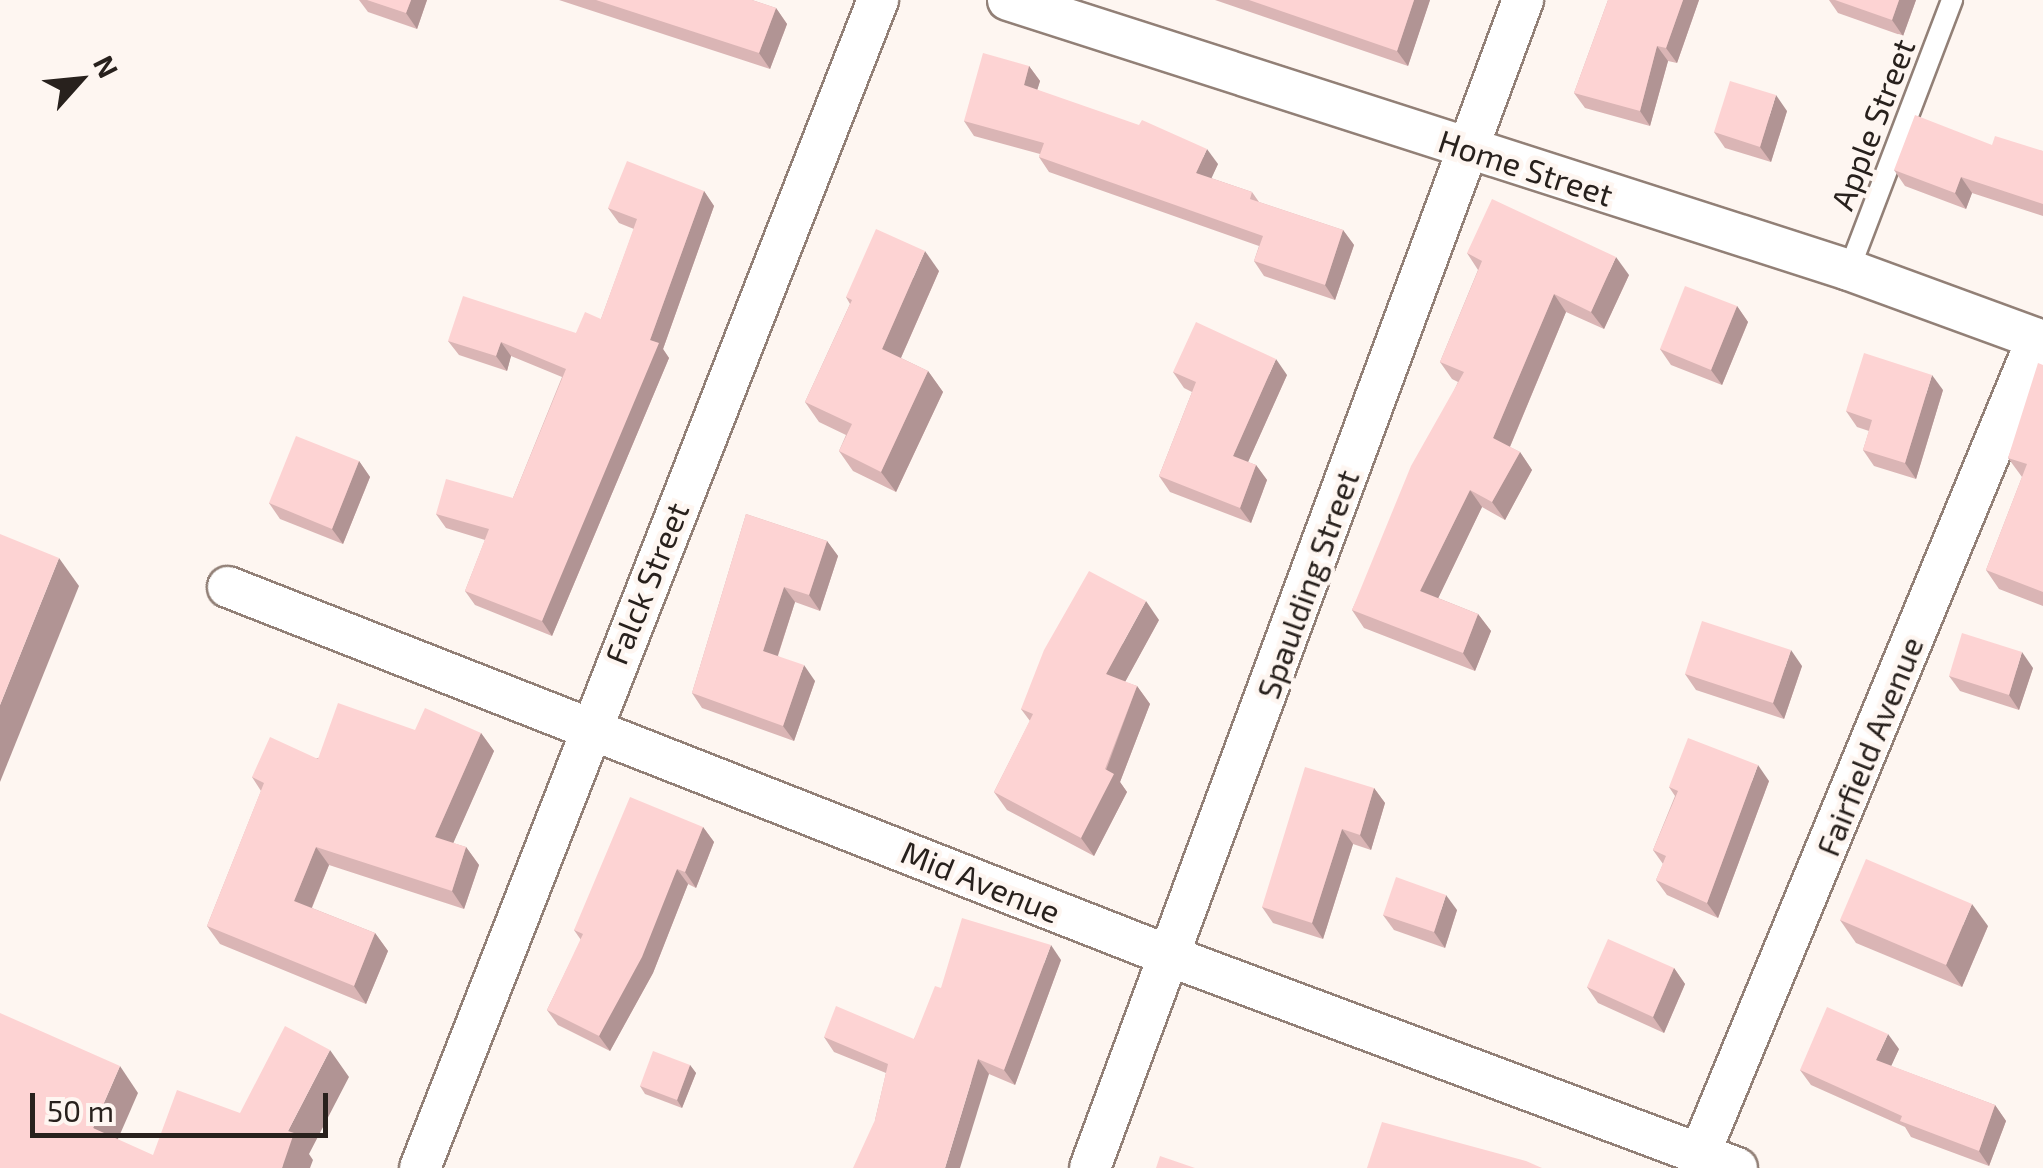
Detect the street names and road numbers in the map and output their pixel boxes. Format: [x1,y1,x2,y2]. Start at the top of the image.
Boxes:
street label: Apple Street [1822,33,1922,215]
street label: Home Street [1434,121,1618,213]
street label: Spaulding Street [1248,464,1366,704]
street label: Falck Street [596,496,696,670]
street label: Fairfield Avenue [1807,630,1931,862]
street label: Mid Avenue [896,832,1066,930]

